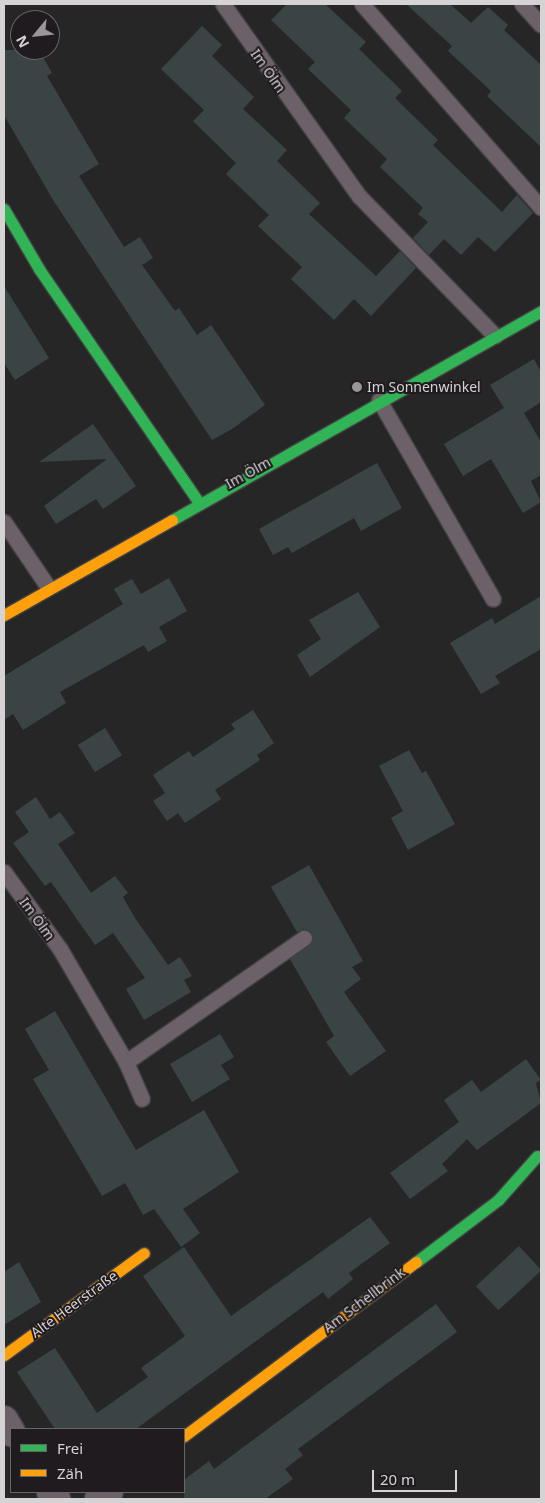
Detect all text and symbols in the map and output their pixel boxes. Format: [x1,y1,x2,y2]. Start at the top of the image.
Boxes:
north arrow [10,10,60,60]
text: N [11,32,33,51]
street label: Im Ölm [247,46,289,96]
place label: Im Sonnenwinkel [367,379,481,395]
marker: Im Sonnenwinkel [351,381,363,393]
street label: Im Ölm [222,454,274,492]
street label: Im Ölm [16,894,58,944]
street label: Am Schellbrink [320,1264,408,1336]
street label: Alte Heerstraße [27,1267,121,1341]
legend [10,1428,185,1493]
text: Frei [57,1438,83,1458]
scale bar [375,1460,460,1492]
text: Zäh [57,1463,83,1483]
text: 20 m [380,1469,415,1489]

